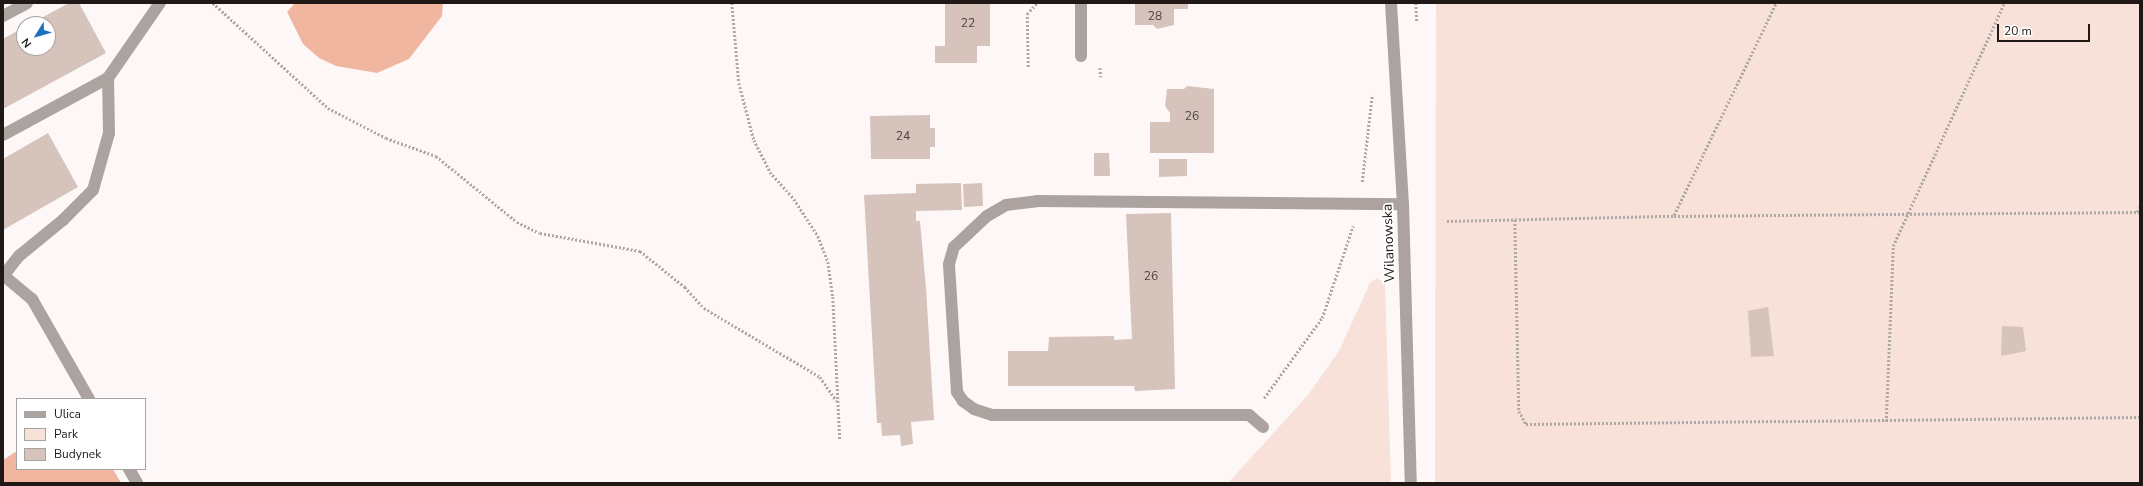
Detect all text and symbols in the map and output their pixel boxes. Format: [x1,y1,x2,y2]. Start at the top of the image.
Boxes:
house number: 28 [1148,10,1162,24]
north arrow [16,16,56,56]
scale bar [1999,16,2092,42]
house number: 22 [961,17,975,31]
text: 20 m [2004,23,2032,39]
text: N [18,35,35,51]
house number: 26 [1185,110,1199,124]
house number: 24 [896,130,910,144]
street label: Wilanowska [1379,203,1399,283]
house number: 26 [1144,270,1158,284]
legend [16,398,146,470]
text: Ulica [54,406,81,422]
text: Park [54,426,78,442]
text: Budynek [54,446,101,462]

